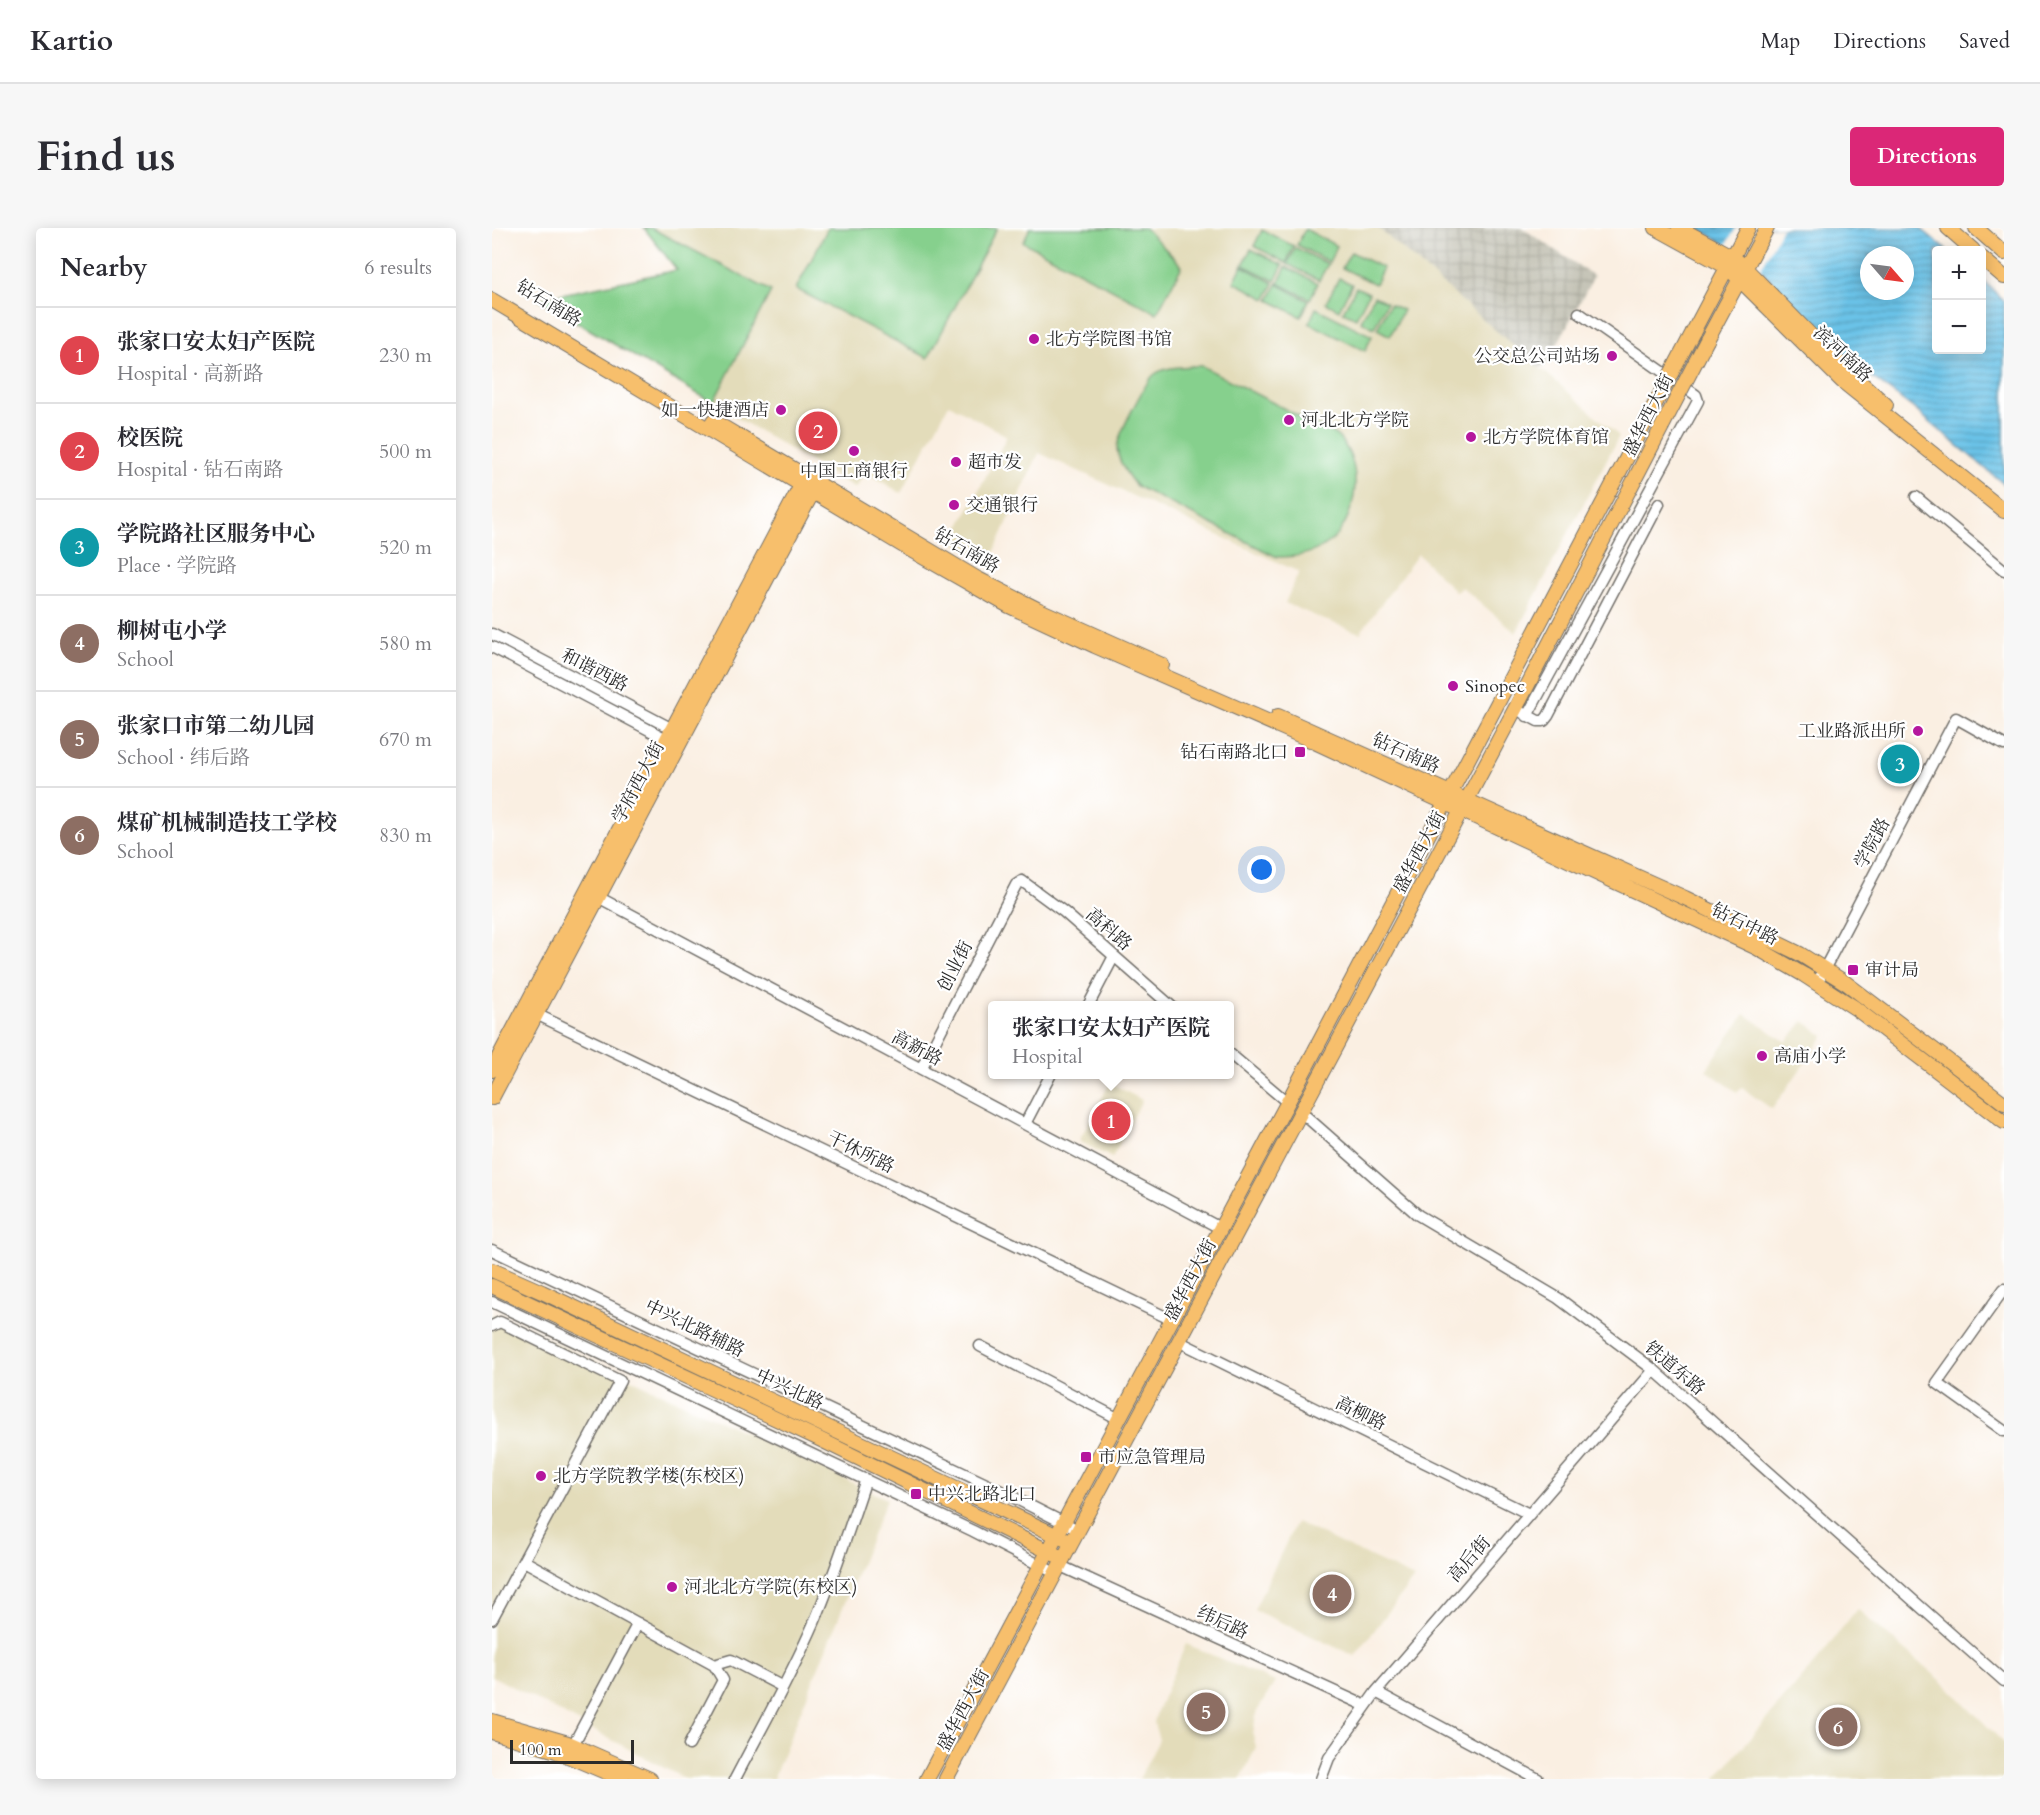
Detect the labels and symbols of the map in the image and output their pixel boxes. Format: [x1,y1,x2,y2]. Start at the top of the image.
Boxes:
north arrow [1860,246,1914,300]
street label: 钻石南路 [511,274,586,333]
street label: 滨河南路 [1808,321,1878,388]
place label: 北方学院图书馆 [1046,327,1172,352]
marker: 北方学院图书馆 [1027,332,1041,346]
place label: 公交总公司站场 [1474,344,1600,369]
marker: 公交总公司站场 [1605,349,1619,363]
street label: 盛华西大街 [1617,369,1680,461]
place label: 如一快捷酒店 [661,398,769,423]
marker: 如一快捷酒店 [774,403,788,417]
pin: 2 [798,408,838,454]
place label: 河北北方学院 [1301,408,1409,433]
marker: 河北北方学院 [1282,413,1296,427]
place label: 北方学院体育馆 [1483,425,1609,450]
marker: 北方学院体育馆 [1464,430,1478,444]
marker: 中国工商银行 [847,444,861,458]
place label: 超市发 [968,450,1022,475]
marker: 超市发 [949,455,963,469]
place label: 中国工商银行 [800,459,908,484]
place label: 交通银行 [966,493,1038,518]
marker: 交通银行 [947,498,961,512]
street label: 钻石南路 [929,522,1004,579]
street label: 和谐西路 [557,643,633,698]
place label: Sinopec [1465,674,1525,699]
marker: Sinopec [1446,679,1460,693]
place label: 工业路派出所 [1798,719,1906,744]
marker: 工业路派出所 [1911,724,1925,738]
street label: 钻石南路 [1368,727,1444,780]
street label: 学府西大街 [606,737,671,828]
place label: 钻石南路北口 [1180,740,1288,765]
pin: 3 [1880,742,1920,786]
marker: 钻石南路北口 [1293,745,1307,759]
street label: 盛华西大街 [1387,807,1452,898]
street label: 学院路 [1849,814,1896,873]
your location [1247,855,1276,884]
street label: 钻石中路 [1707,897,1783,951]
street label: 高科路 [1080,902,1137,957]
street label: 创业街 [932,936,979,996]
place label: 审计局 [1865,958,1919,983]
marker: 审计局 [1846,963,1860,977]
street label: 高新路 [887,1025,946,1072]
place label: 高庙小学 [1774,1044,1846,1069]
marker: 高庙小学 [1755,1049,1769,1063]
pin: 1 [1092,1098,1130,1144]
street label: 干休所路 [823,1125,899,1179]
street label: 盛华西大街 [1158,1235,1223,1326]
street label: 中兴北路辅路 [641,1294,749,1363]
street label: 铁道东路 [1639,1336,1710,1401]
street label: 中兴北路 [752,1363,828,1416]
street label: 高柳路 [1331,1390,1391,1437]
place label: 市应急管理局 [1098,1445,1206,1470]
marker: 市应急管理局 [1079,1450,1093,1464]
place label: 北方学院教学楼(东校区) [553,1464,744,1489]
marker: 北方学院教学楼(东校区) [534,1469,548,1483]
place label: 中兴北路北口 [928,1482,1036,1507]
marker: 中兴北路北口 [909,1487,923,1501]
street label: 高后街 [1442,1531,1497,1588]
pin: 4 [1312,1572,1352,1616]
place label: 河北北方学院(东校区) [684,1575,857,1600]
marker: 河北北方学院(东校区) [665,1580,679,1594]
street label: 纬后路 [1193,1600,1253,1645]
street label: 盛华西大街 [931,1665,996,1756]
pin: 5 [1186,1690,1226,1734]
pin: 6 [1818,1704,1858,1750]
scale bar [510,1737,634,1764]

